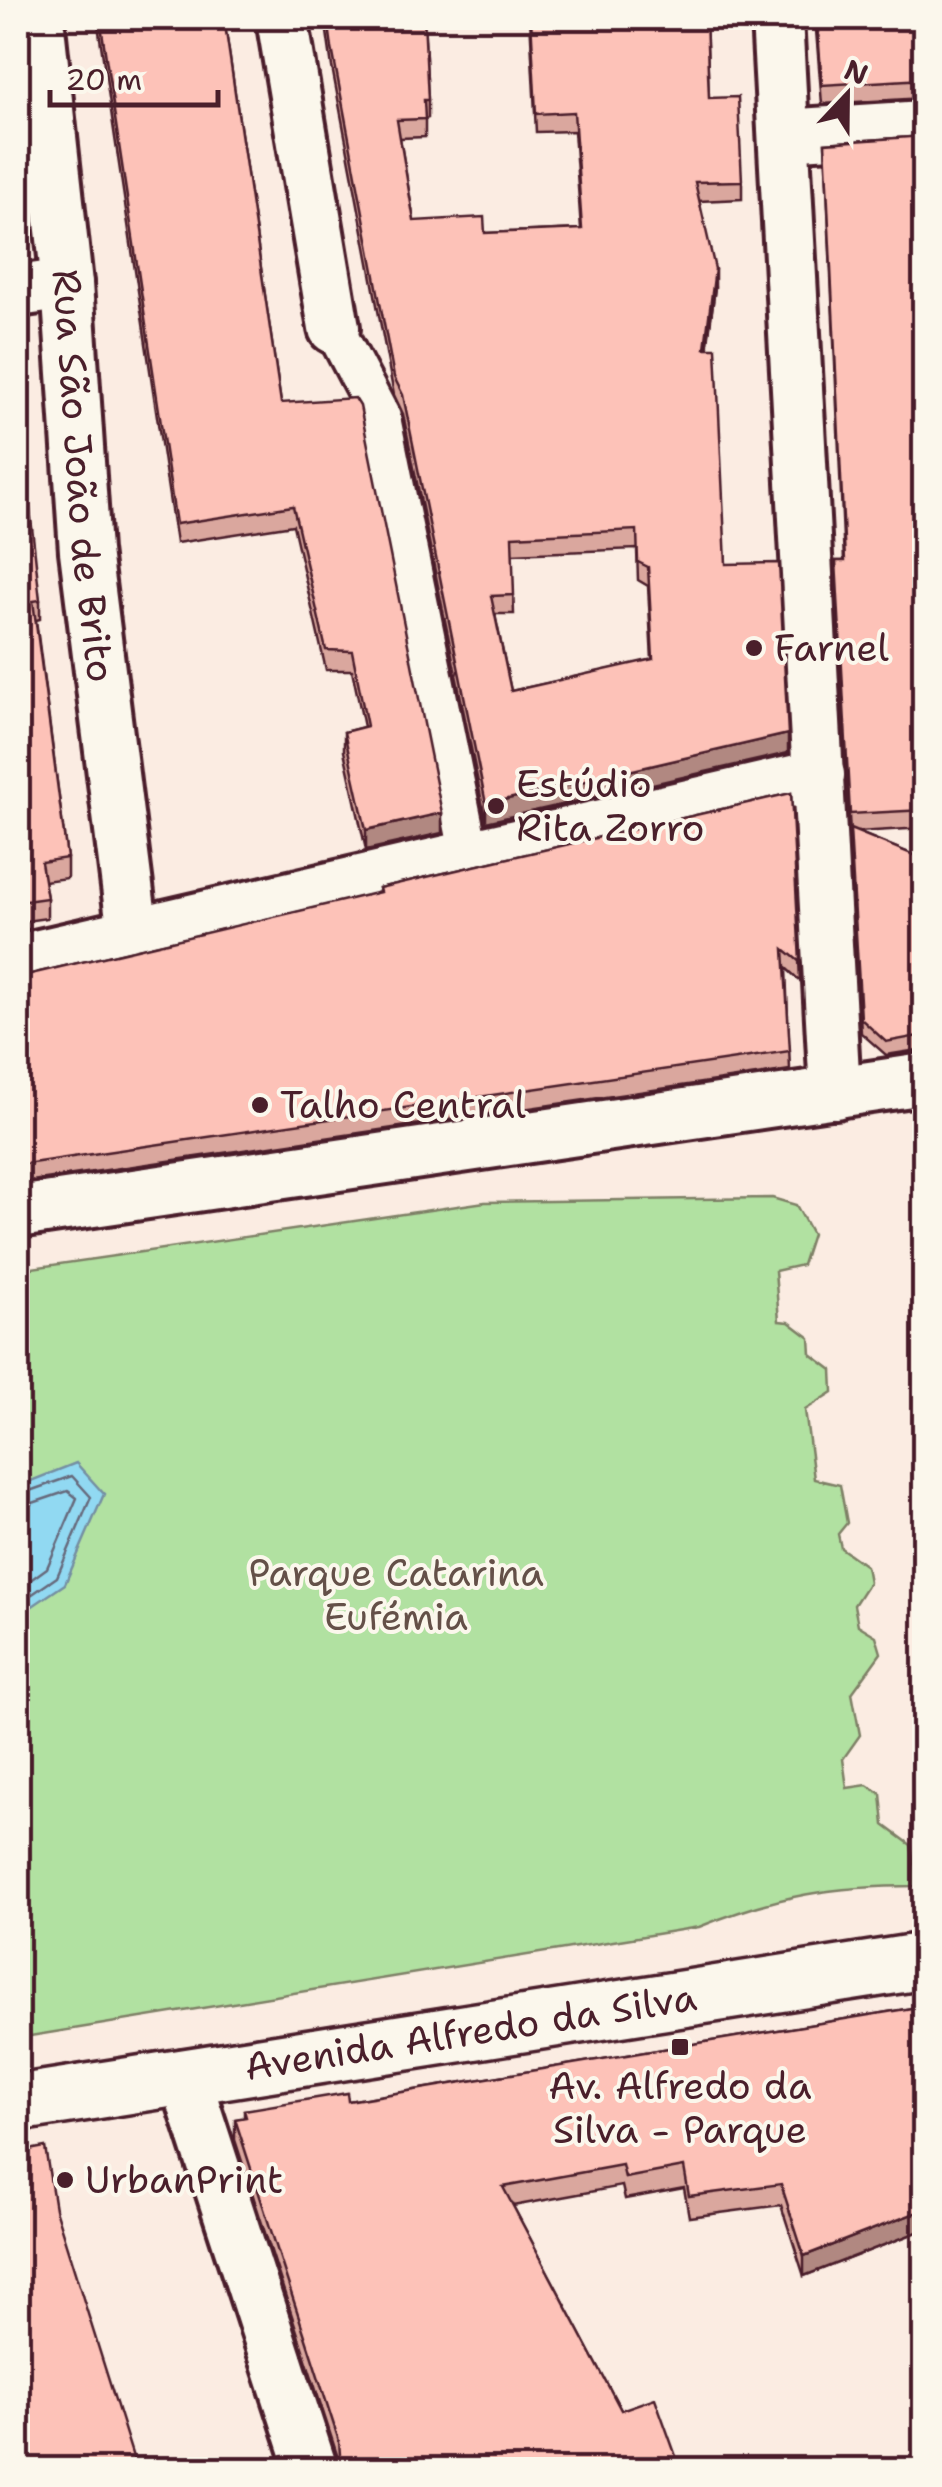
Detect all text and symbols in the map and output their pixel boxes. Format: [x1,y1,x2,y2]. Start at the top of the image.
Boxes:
scale bar [50,45,218,107]
north arrow [797,45,897,145]
text: N [839,50,874,94]
text: 20 m [65,59,142,100]
street label: Rua São João de Brito [41,266,127,685]
place label: Farnel [774,622,889,673]
marker: Farnel [743,637,765,659]
place label: Estúdio Rita Zorro [516,758,705,853]
marker: Estúdio Rita Zorro [485,795,507,817]
place label: Talho Central [280,1079,526,1130]
marker: Talho Central [249,1094,271,1116]
park label: Parque Catarina Eufémia [248,1547,544,1642]
street label: Avenida Alfredo da Silva [241,1971,700,2092]
marker: Av. Alfredo da Silva - Parque [669,2036,691,2058]
place label: Av. Alfredo da Silva - Parque [548,2060,812,2155]
place label: UrbanPrint [85,2154,283,2205]
marker: UrbanPrint [54,2169,76,2191]

